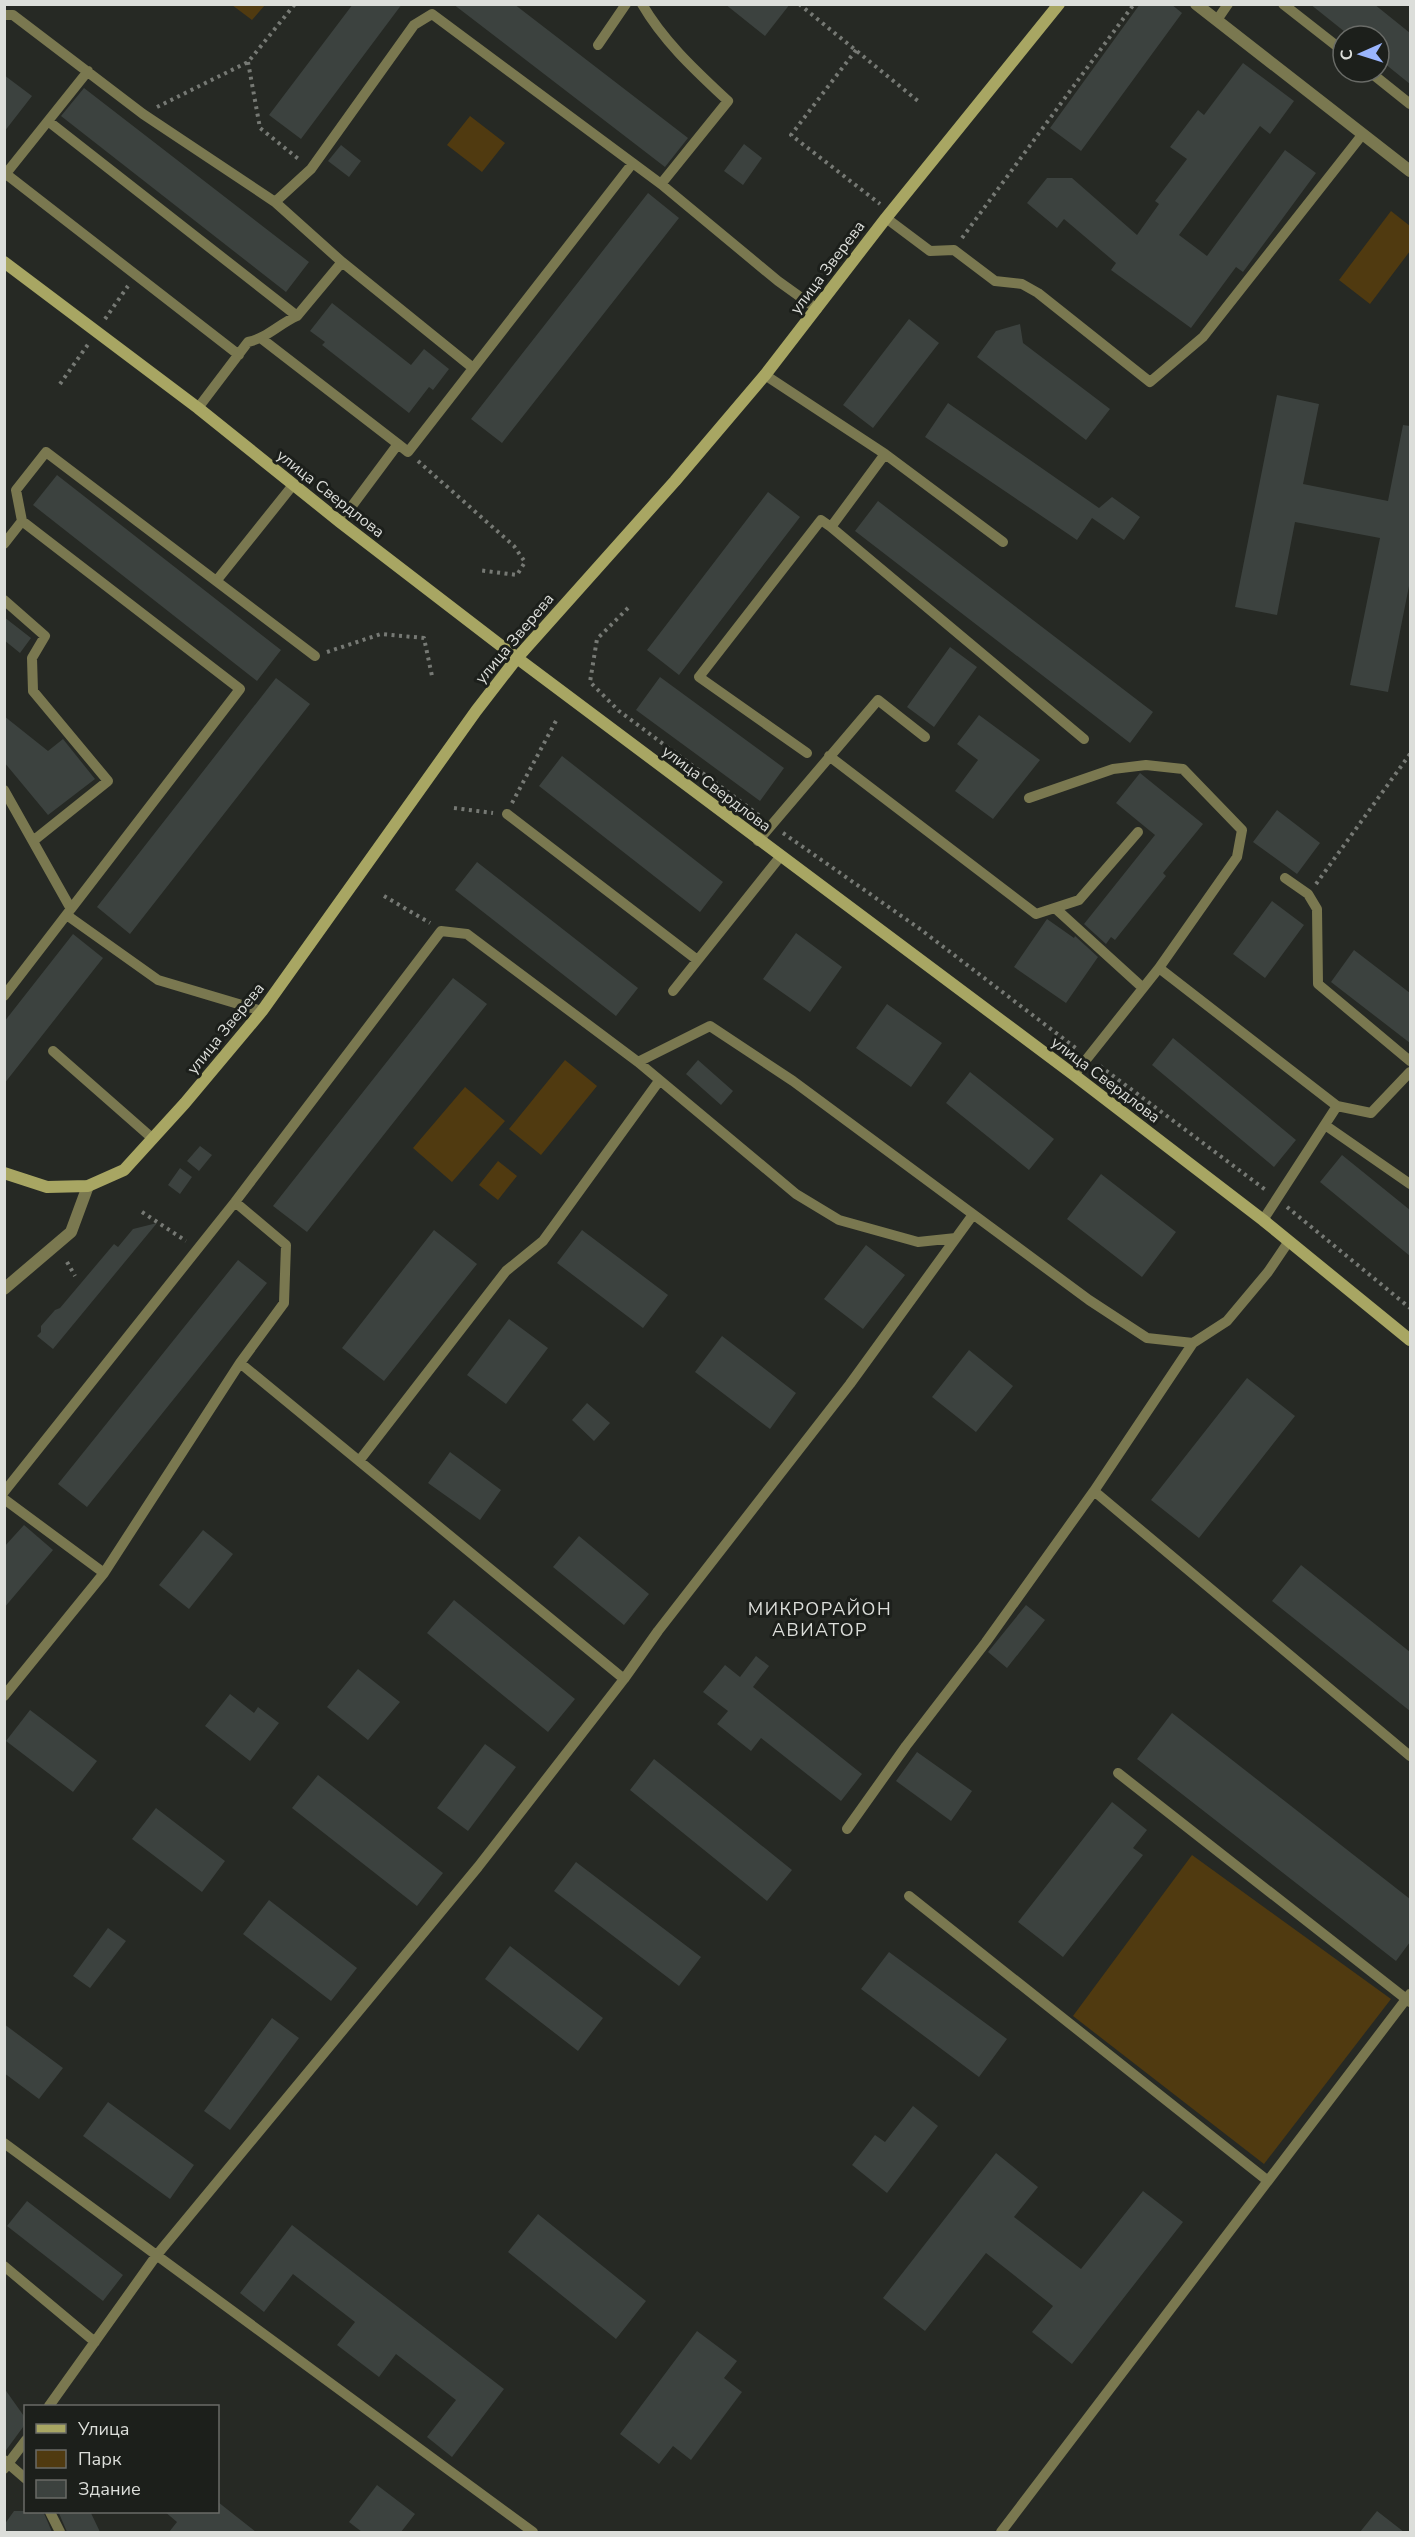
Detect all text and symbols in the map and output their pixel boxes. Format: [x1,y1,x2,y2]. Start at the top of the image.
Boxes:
north arrow [1331,24,1391,84]
text: С [1336,49,1358,61]
street label: улица Зверева [785,216,870,319]
street label: улица Свердлова [272,445,389,543]
street label: улица Зверева [470,589,559,689]
street label: улица Свердлова [657,740,776,837]
street label: улица Зверева [182,978,270,1079]
street label: улица Свердлова [1046,1031,1165,1128]
district label: МИКРОРАЙОН АВИАТОР [748,1597,892,1642]
legend [24,2405,219,2513]
text: Улица [77,2417,129,2441]
text: Парк [78,2447,122,2471]
text: Здание [78,2477,141,2501]

